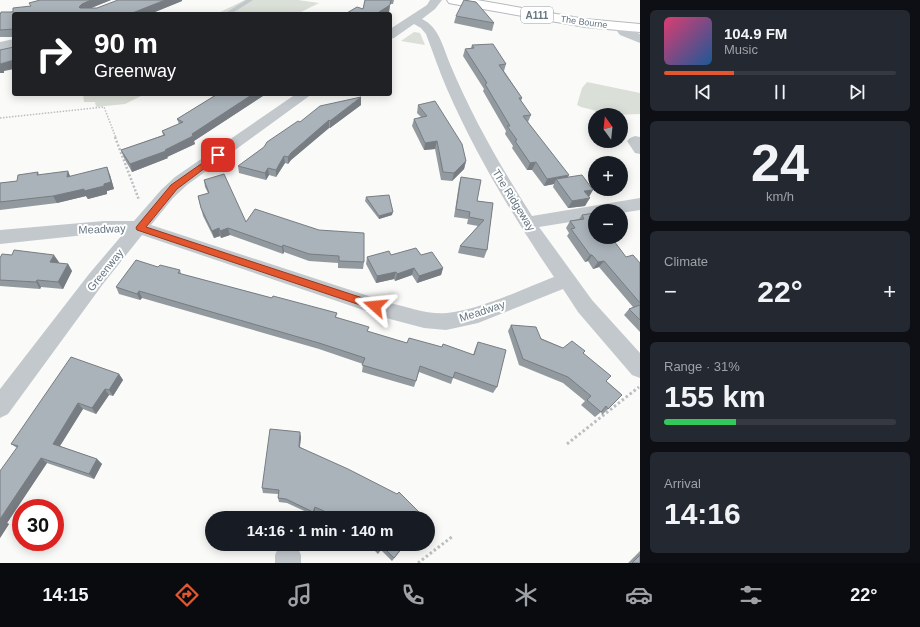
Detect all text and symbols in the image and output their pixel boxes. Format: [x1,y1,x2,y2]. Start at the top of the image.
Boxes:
road number: A111 [521,7,553,23]
street label: The Bourne [560,14,608,30]
text: 104.9 FM [724,25,787,42]
icon: right [28,28,80,80]
text: 90 m [94,28,158,59]
text: Music [724,42,758,57]
text: Greenway [94,61,176,81]
icon: previous [692,81,714,103]
icon: pause [769,81,791,103]
icon: next [846,81,868,103]
north arrow [588,108,628,148]
map controls [588,108,628,244]
text: 24 [751,134,809,192]
pin [201,138,235,172]
icon: arrive [207,144,229,166]
button: + [588,156,628,196]
street label: The Ridgeway [490,167,538,233]
text: km/h [766,189,794,204]
button: − [588,204,628,244]
street label: Meadway [78,222,126,236]
street label: Greenway [85,246,126,293]
text: Climate [664,254,708,269]
text: 22° [757,275,803,308]
text: − [664,279,677,304]
text: + [883,279,896,304]
position arrow [354,285,396,327]
street label: Meadway [458,298,507,324]
text: Range · 31% [664,359,740,374]
text: 155 km [664,380,766,413]
text: Arrival [664,476,701,491]
text: 14:16 [664,497,741,530]
speed limit sign: 30 [12,499,64,551]
text: 14:16 · 1 min · 140 m [247,522,393,539]
icon: directions [173,581,201,609]
icon: music [286,581,314,609]
icon: phone [399,581,427,609]
icon: climate [512,581,540,609]
icon: car [625,581,653,609]
icon: filters [737,581,765,609]
text: 14:15 [42,585,88,605]
text: 22° [850,585,877,605]

